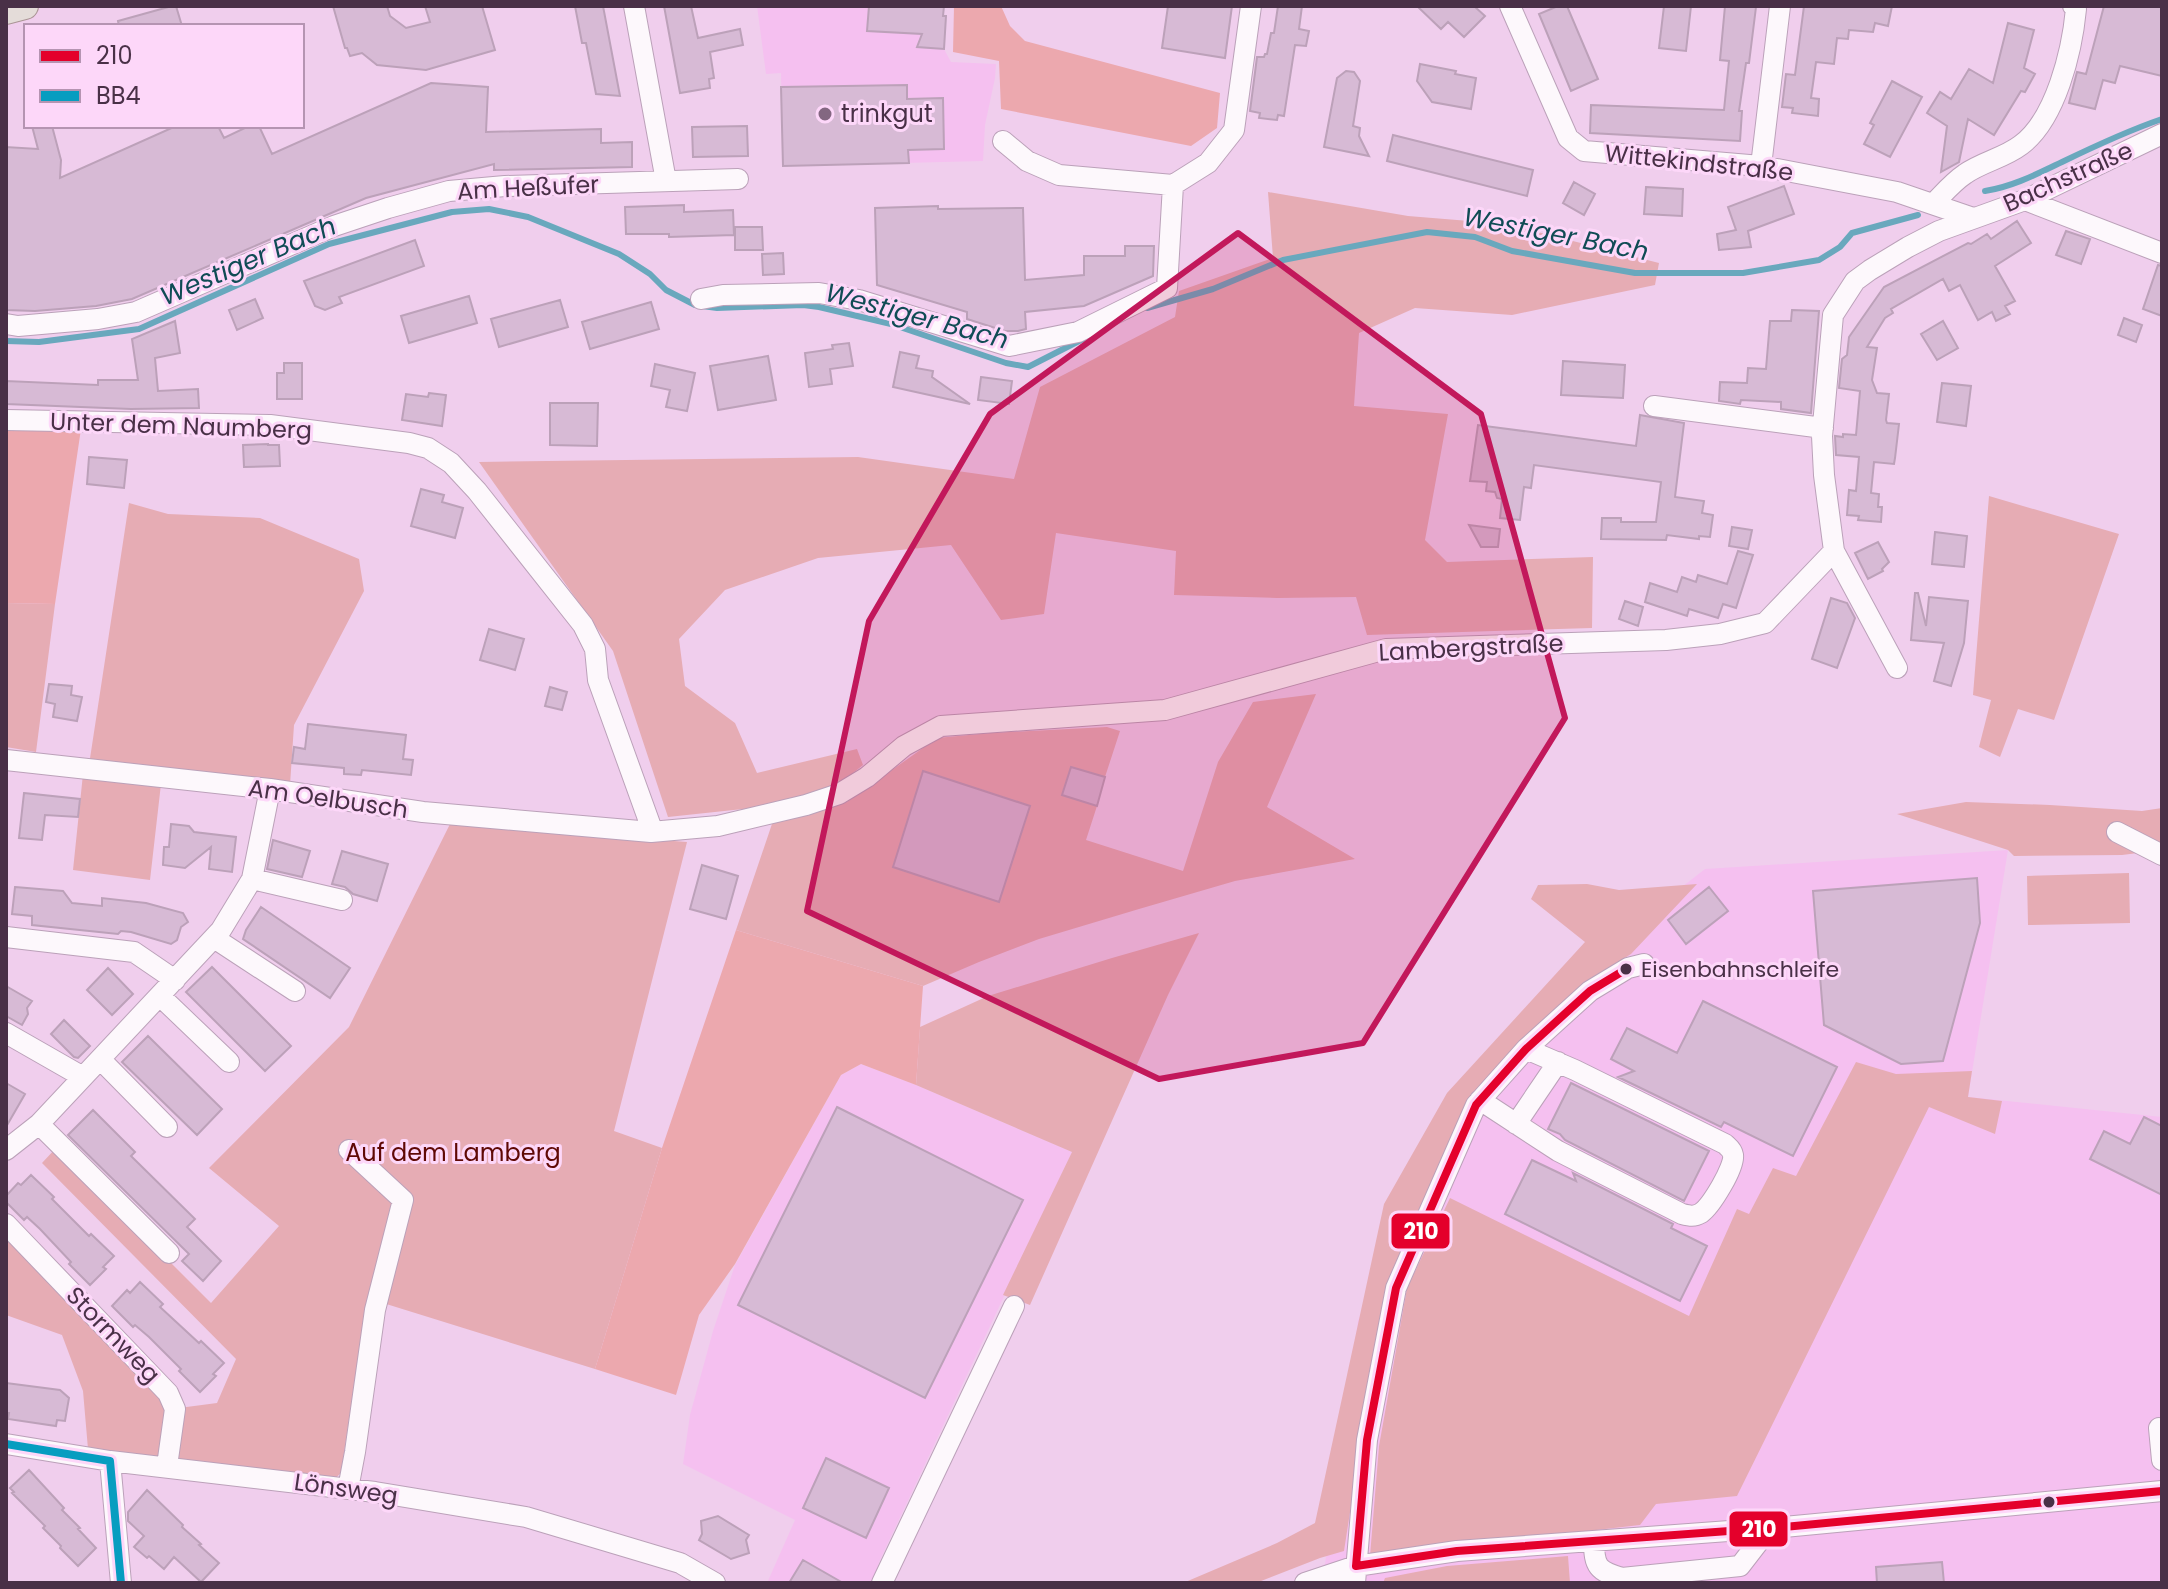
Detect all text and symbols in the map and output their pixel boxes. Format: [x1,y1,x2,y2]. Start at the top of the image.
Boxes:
legend [24,24,304,128]
text: 210 [96,39,133,72]
text: BB4 [96,79,141,112]
place label: trinkgut [841,97,933,130]
marker: trinkgut [816,105,834,123]
street label: Bachstraße [1998,133,2138,220]
street label: Wittekindstraße [1603,136,1795,189]
street label: Am Heßufer [456,167,600,208]
water label: Westiger Bach [1460,198,1652,270]
water label: Westiger Bach [154,208,342,314]
water label: Westiger Bach [822,274,1012,358]
street label: Unter dem Naumberg [49,404,313,447]
street label: Lambergstraße [1378,626,1564,669]
street label: Am Oelbusch [246,771,410,826]
place label: Eisenbahnschleife [1641,954,1839,985]
marker: Eisenbahnschleife [1618,961,1634,977]
park label: Auf dem Lamberg [345,1136,561,1169]
line badge: 210 [1390,1212,1451,1250]
text: 210 [1403,1216,1439,1247]
street label: Stormweg [59,1279,168,1390]
street label: Lönsweg [292,1465,400,1512]
unlabelled marker [2041,1494,2057,1510]
line badge: 210 [1728,1510,1789,1548]
text: 210 [1741,1514,1777,1545]

